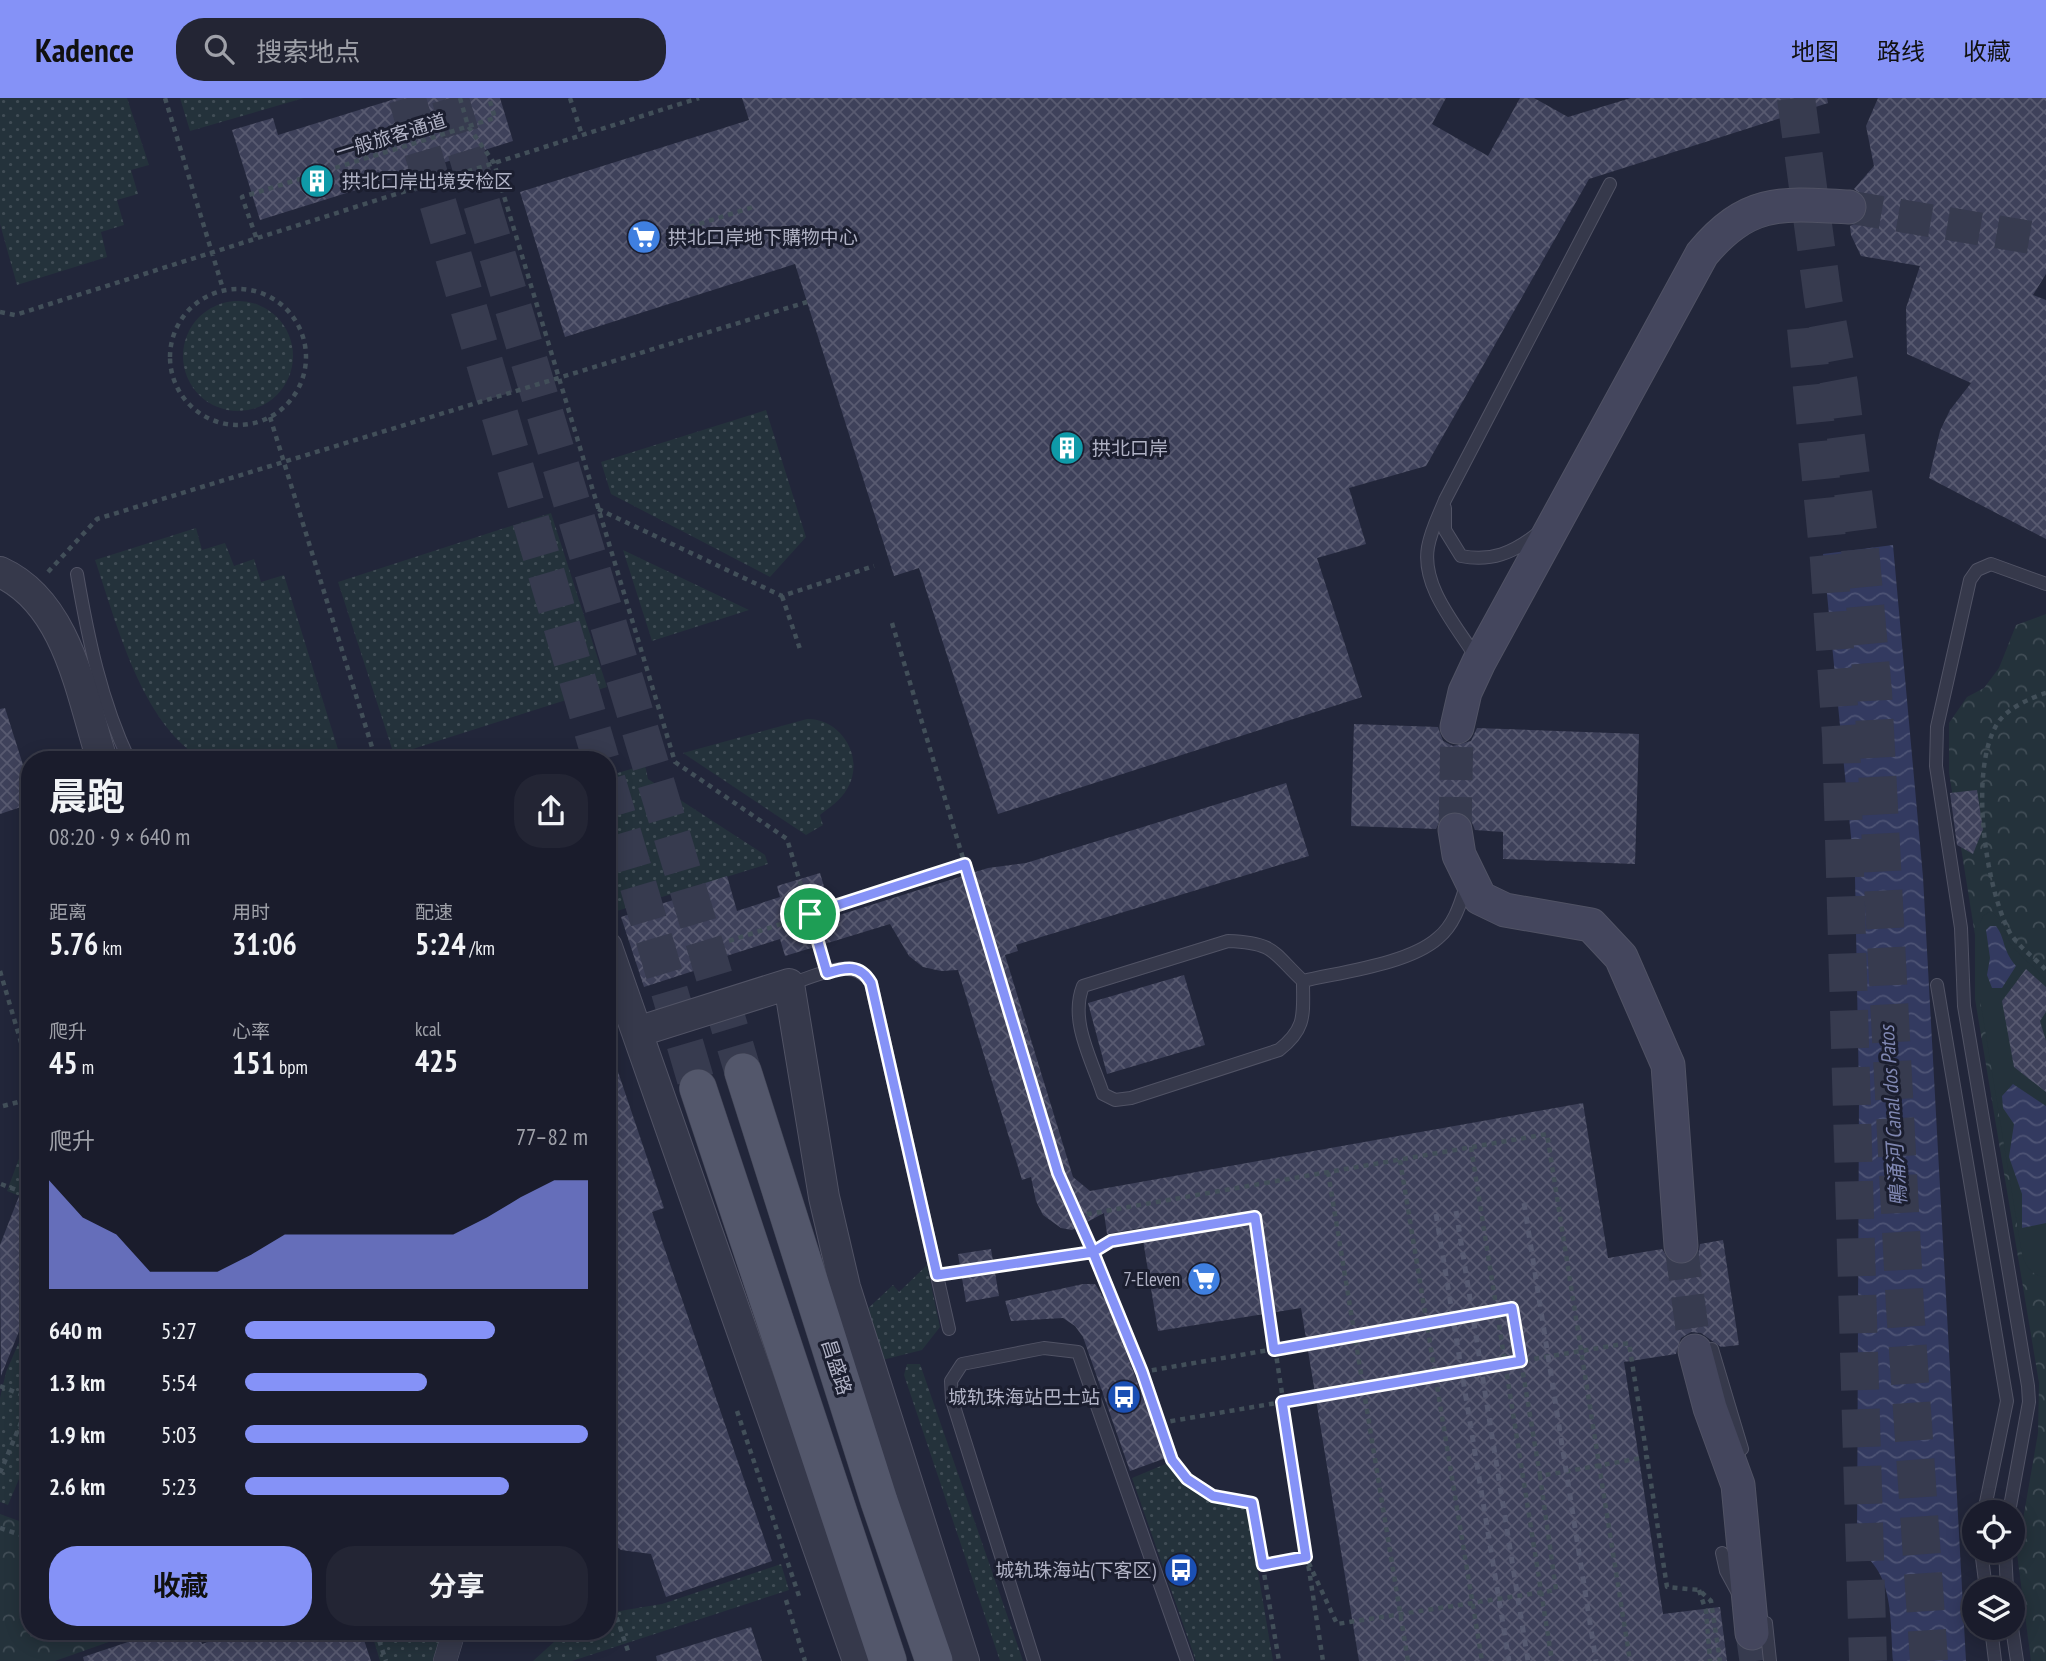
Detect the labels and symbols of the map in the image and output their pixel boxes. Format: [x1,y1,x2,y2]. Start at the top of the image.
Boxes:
street label: 一般旅客通道 [333,108,449,164]
building icon: 拱北口岸出境安检区 [298,162,336,200]
place label: 拱北口岸出境安检区 [342,169,513,193]
supermarket icon: 拱北口岸地下購物中心 [625,218,663,256]
place label: 拱北口岸地下購物中心 [668,225,858,249]
building icon: 拱北口岸 [1048,429,1086,467]
place label: 拱北口岸 [1092,436,1168,460]
pin [780,884,840,944]
water label: 鴨涌河 Canal dos Patos [1873,1023,1912,1207]
supermarket icon: 7-Eleven [1185,1260,1223,1298]
place label: 7-Eleven [1123,1267,1180,1291]
street label: 昌盛路 [817,1336,857,1398]
bus stop icon: 城轨珠海站巴士站 [1105,1378,1143,1416]
place label: 城轨珠海站巴士站 [948,1385,1100,1409]
bus stop icon: 城轨珠海站(下客区) [1162,1551,1200,1589]
place label: 城轨珠海站(下客区) [995,1558,1157,1582]

